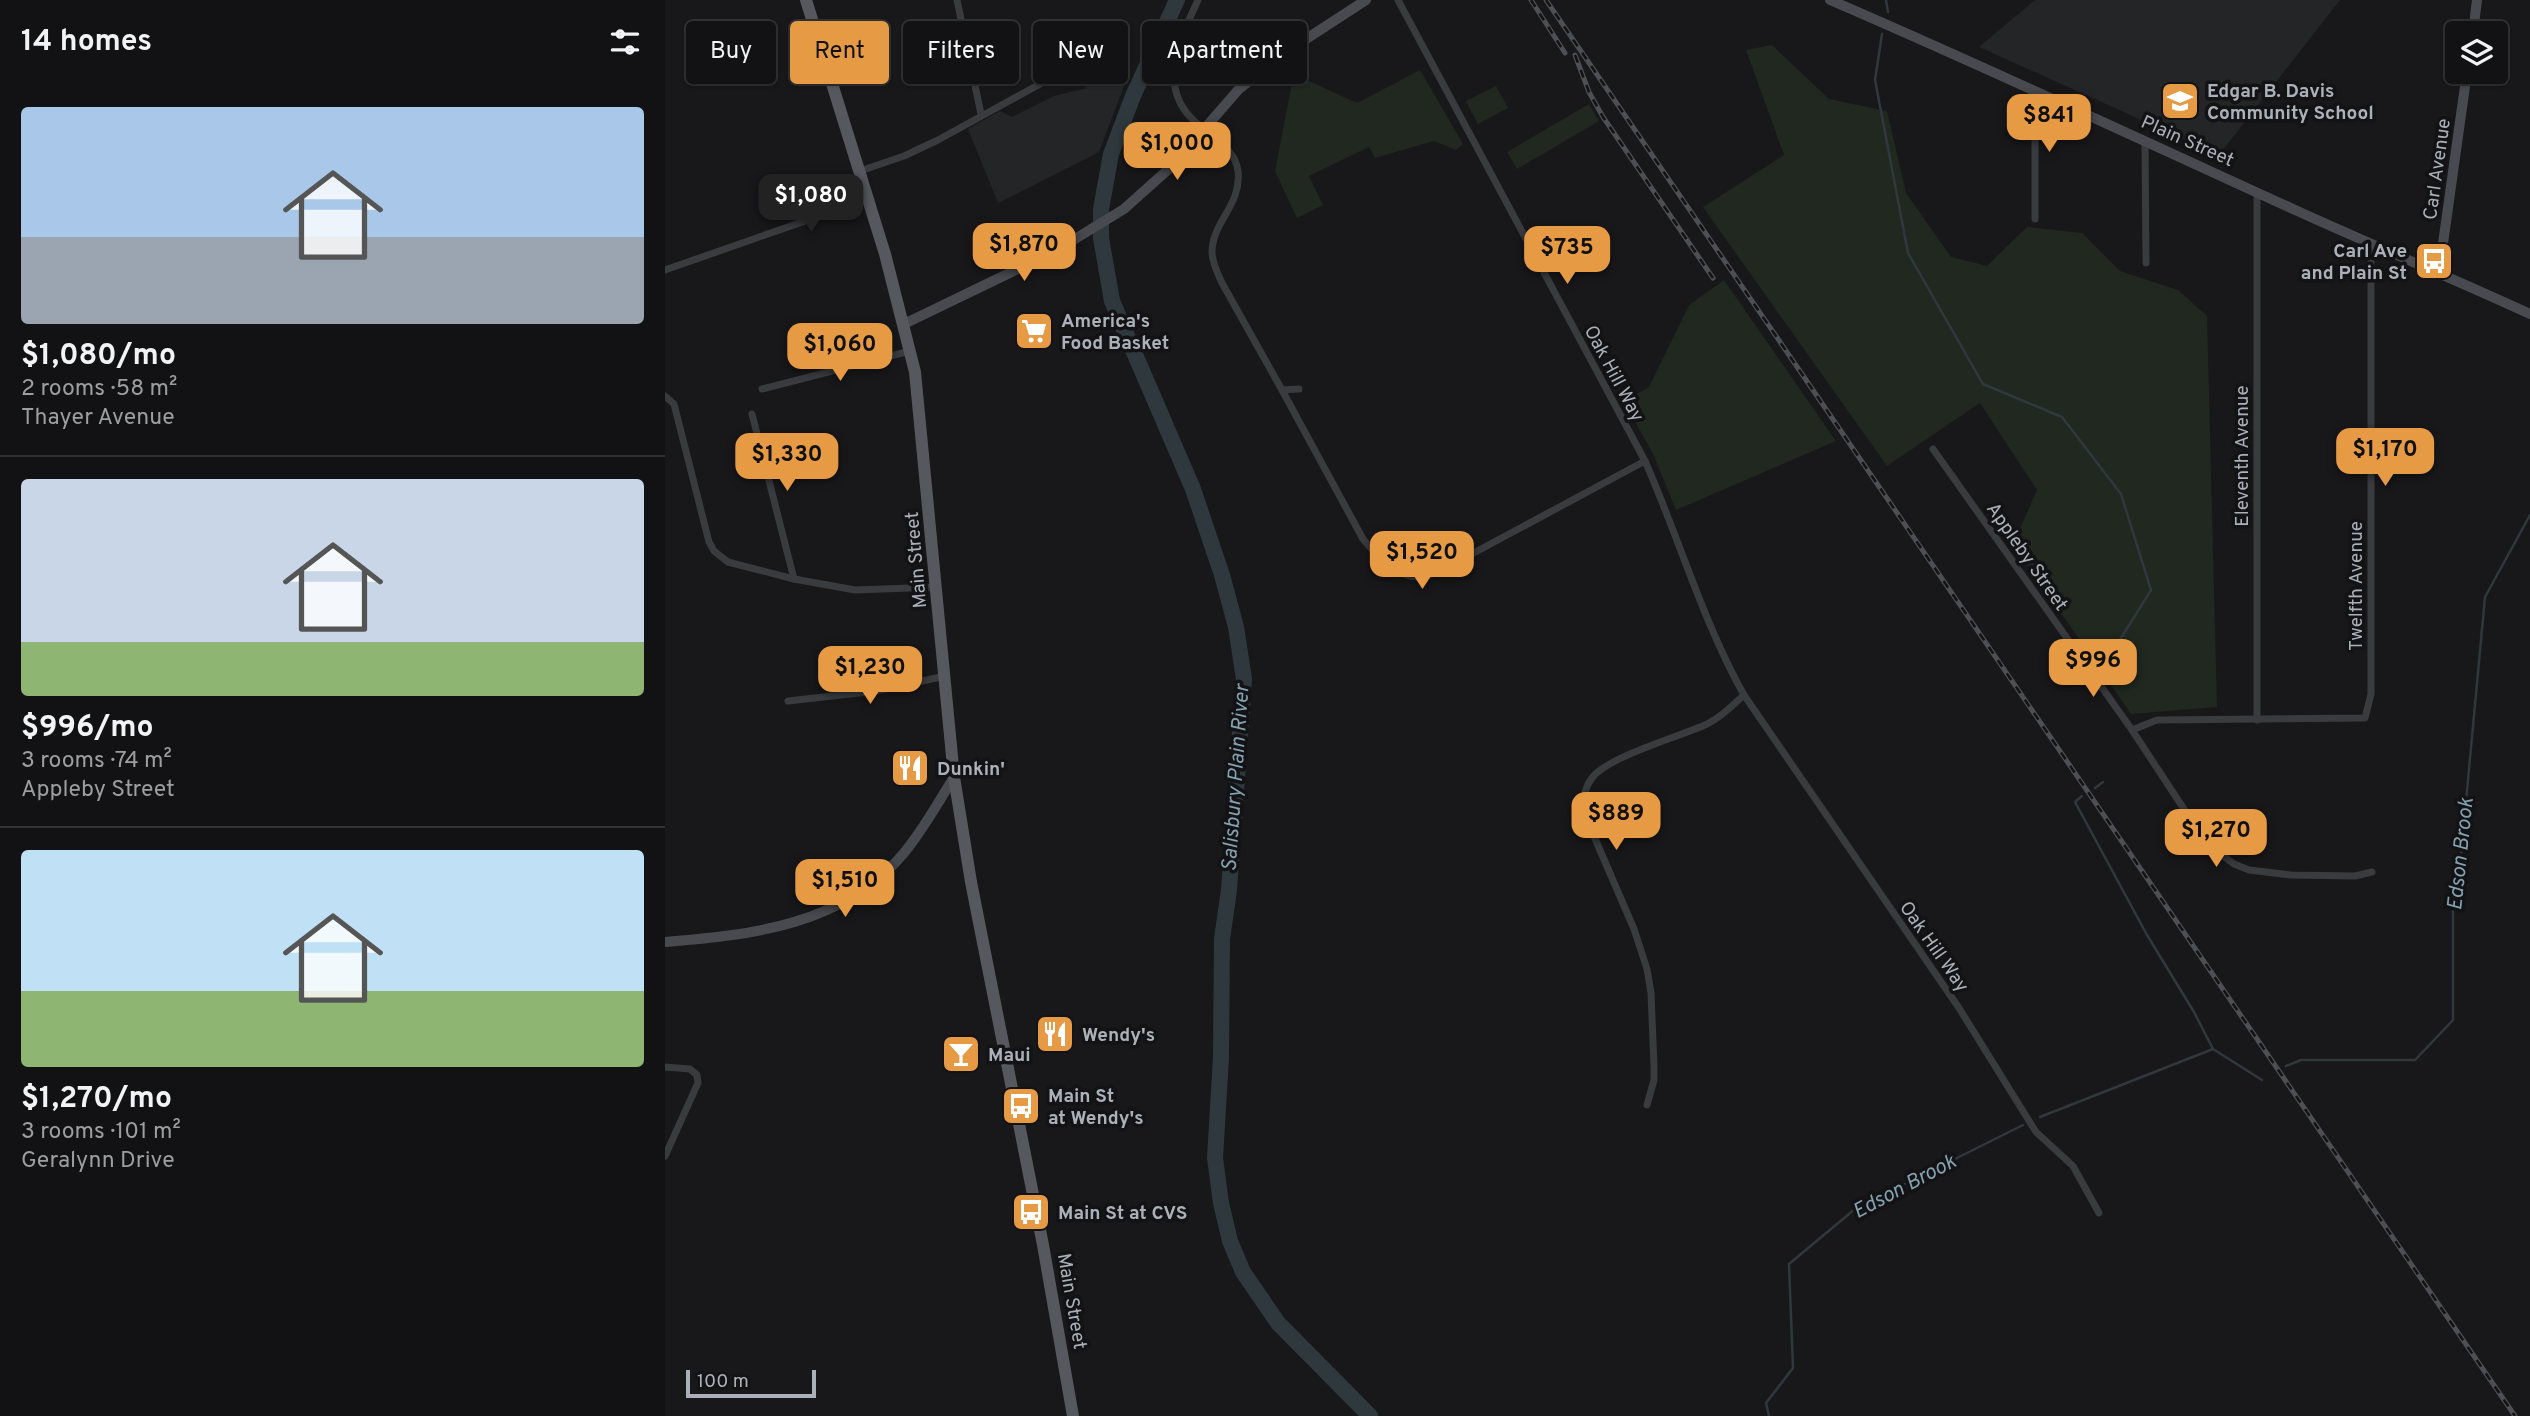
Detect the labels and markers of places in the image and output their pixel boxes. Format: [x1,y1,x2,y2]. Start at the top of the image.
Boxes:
school or university icon: Edgar B. Davis Community School [2159,80,2201,122]
place label: Edgar B. Davis Community School [2207,80,2374,126]
pin: $841 [2008,94,2090,154]
pin: $1,000 [1120,122,1234,182]
pin: $1,080 [754,174,868,234]
pin: $1,870 [967,224,1081,283]
pin: $735 [1526,226,1608,286]
place label: Carl Ave and Plain St [2301,240,2407,286]
bus stop icon: Carl Ave and Plain St [2413,240,2455,282]
supermarket icon: America's Food Basket [1013,310,1055,352]
place label: America's Food Basket [1061,310,1169,356]
pin: $1,060 [783,324,897,383]
pin: $1,170 [2328,428,2442,488]
pin: $1,330 [730,434,844,493]
pin: $1,520 [1365,532,1479,591]
pin: $996 [2052,640,2134,699]
pin: $1,230 [813,646,927,706]
restaurant icon: Dunkin' [889,747,931,789]
place label: Dunkin' [937,758,1005,782]
pin: $889 [1575,792,1657,852]
pin: $1,270 [2159,810,2273,869]
pin: $1,510 [788,860,902,919]
restaurant icon: Wendy's [1034,1013,1076,1055]
place label: Wendy's [1082,1024,1155,1048]
bar icon: Maui [940,1033,982,1075]
place label: Maui [988,1044,1031,1068]
bus stop icon: Main St at Wendy's [1000,1085,1042,1127]
place label: Main St at Wendy's [1048,1085,1144,1131]
bus stop icon: Main St at CVS [1010,1191,1052,1233]
place label: Main St at CVS [1058,1202,1187,1226]

